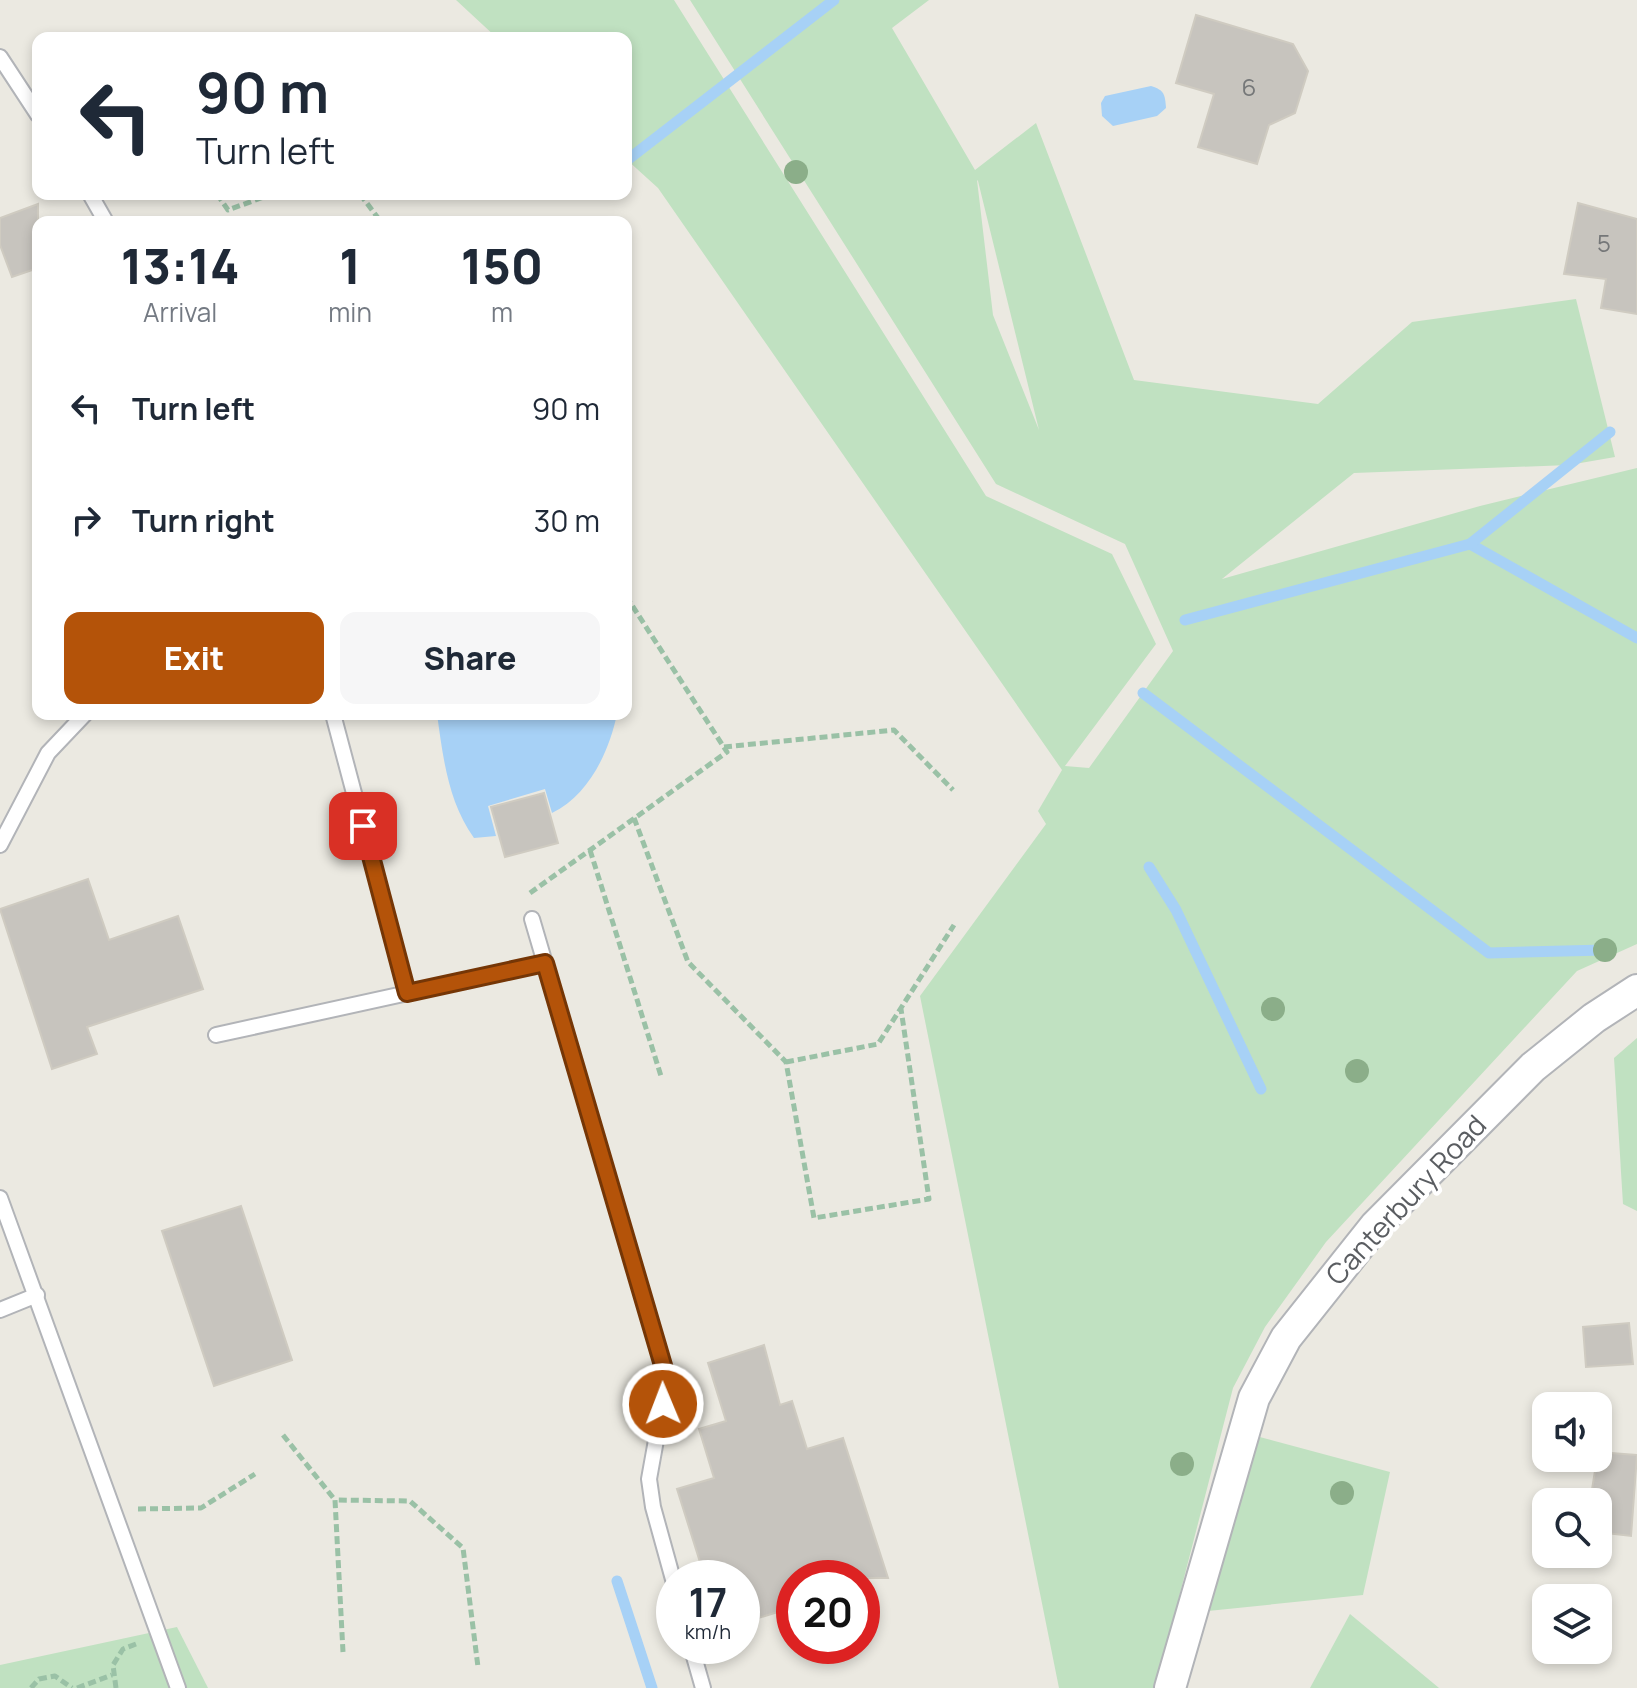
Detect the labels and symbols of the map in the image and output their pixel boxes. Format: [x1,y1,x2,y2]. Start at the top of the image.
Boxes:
house number: 6 [1242,70,1256,103]
house number: 5 [1597,226,1611,259]
pin [329,792,397,860]
street label: Canterbury Road [1317,1106,1494,1292]
position arrow [621,1362,705,1446]
speed limit sign: 20 [776,1560,880,1664]

